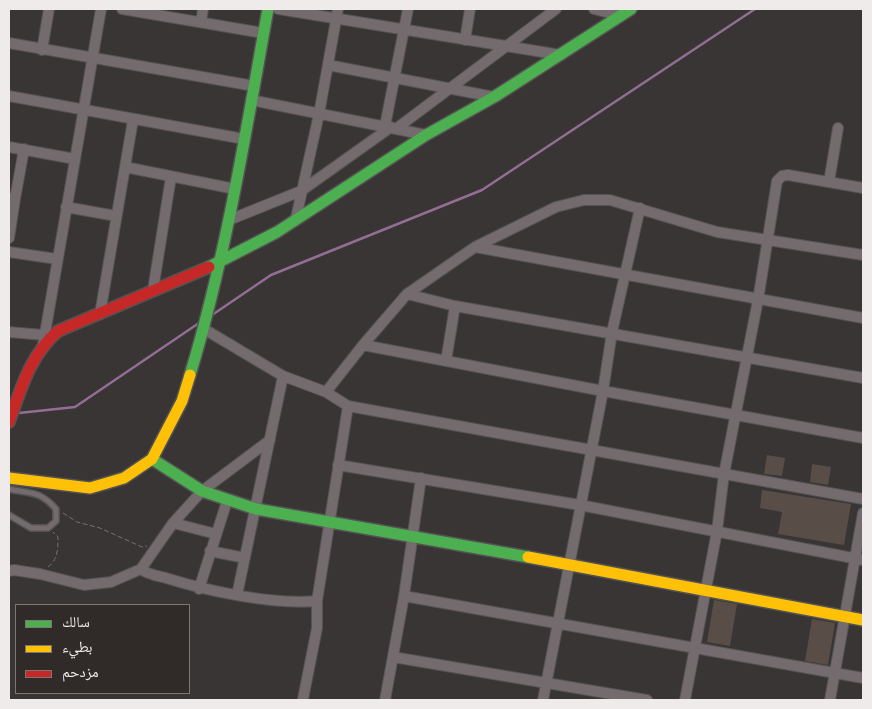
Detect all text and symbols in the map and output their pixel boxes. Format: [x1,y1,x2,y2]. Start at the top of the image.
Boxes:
legend [15,604,190,694]
text: سالك [62,612,90,631]
text: بطيء [62,637,92,656]
text: مزدحم [62,662,99,681]

